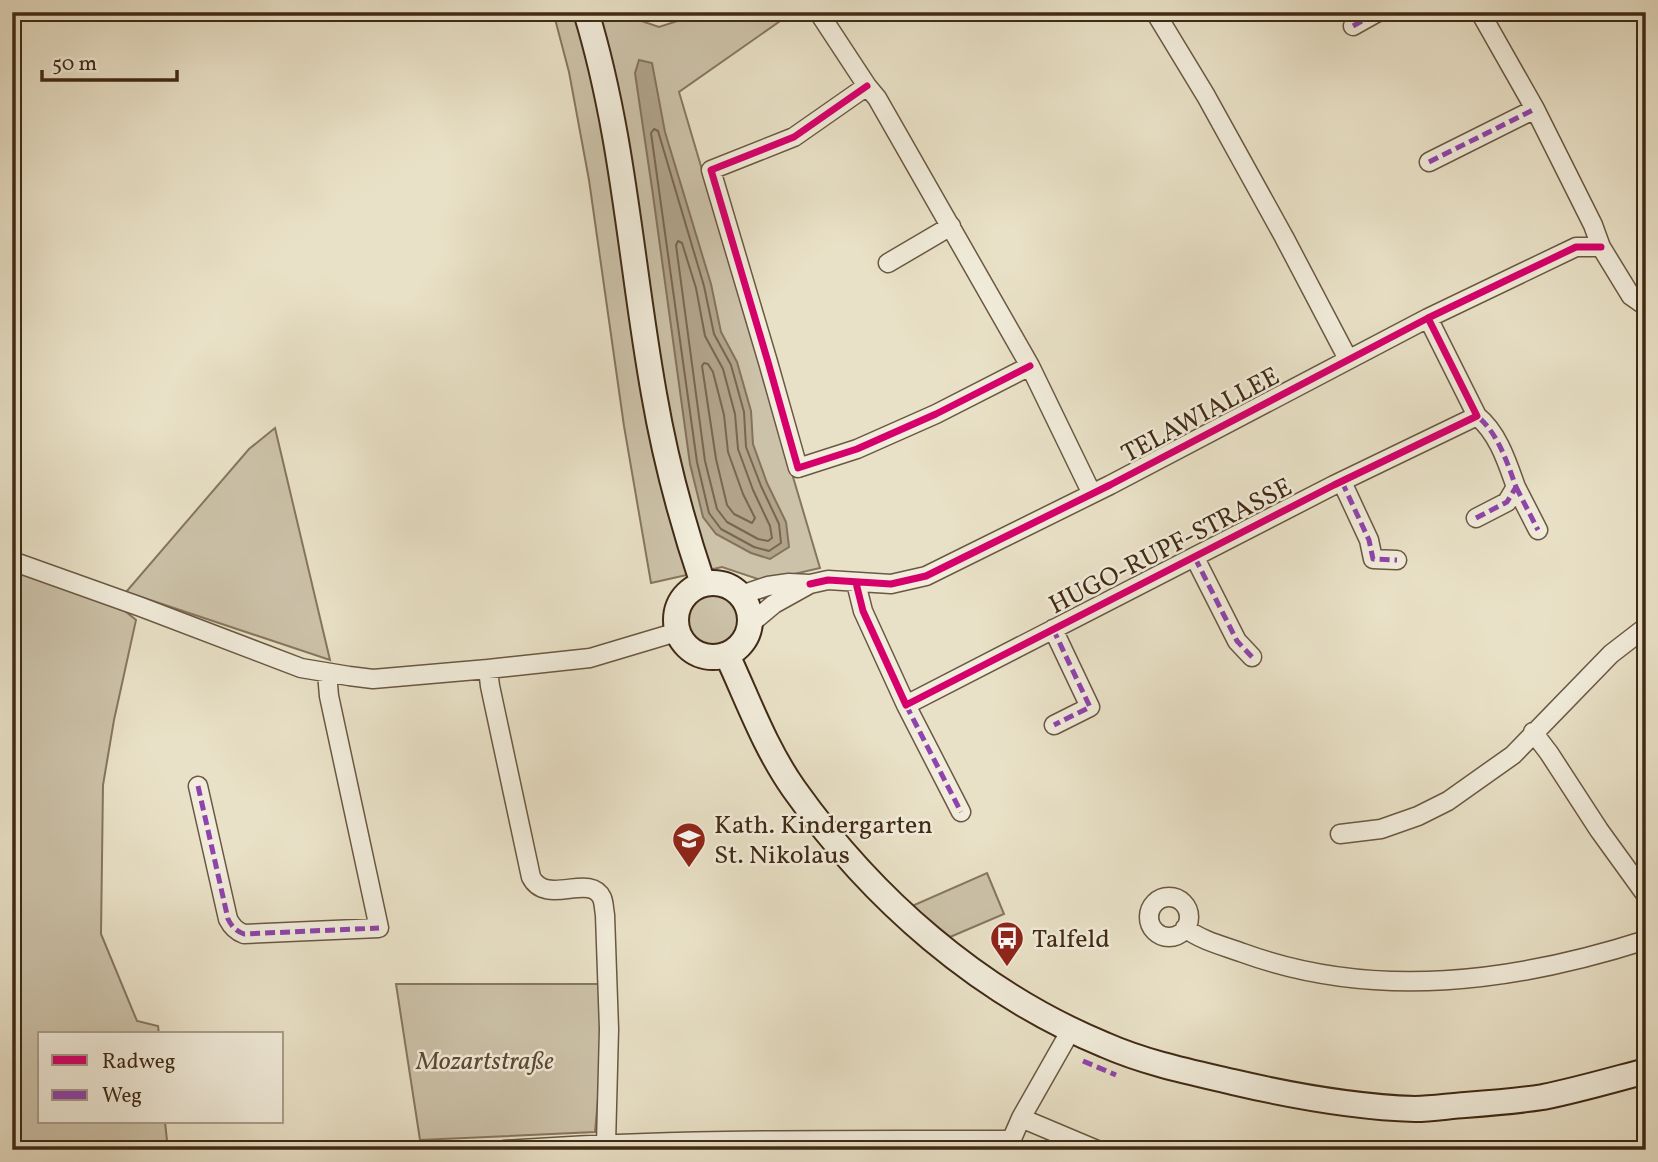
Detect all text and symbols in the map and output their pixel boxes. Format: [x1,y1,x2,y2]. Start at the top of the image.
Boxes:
scale bar [42,38,177,82]
text: 50 m [52,50,97,79]
street label: TELAWIALLEE [1116,359,1286,473]
street label: HUGO-RUPF-STRASSE [1043,470,1299,624]
place label: Kath. Kindergarten St. Nikolaus [714,808,933,874]
school or university icon: Kath. Kindergarten St. Nikolaus [670,820,708,869]
bus stop icon: Talfeld [988,919,1026,968]
place label: Talfeld [1032,922,1110,958]
legend [38,1032,284,1124]
park label: Mozartstraße [415,1044,554,1080]
text: Radweg [102,1048,175,1077]
text: Weg [102,1082,142,1111]

